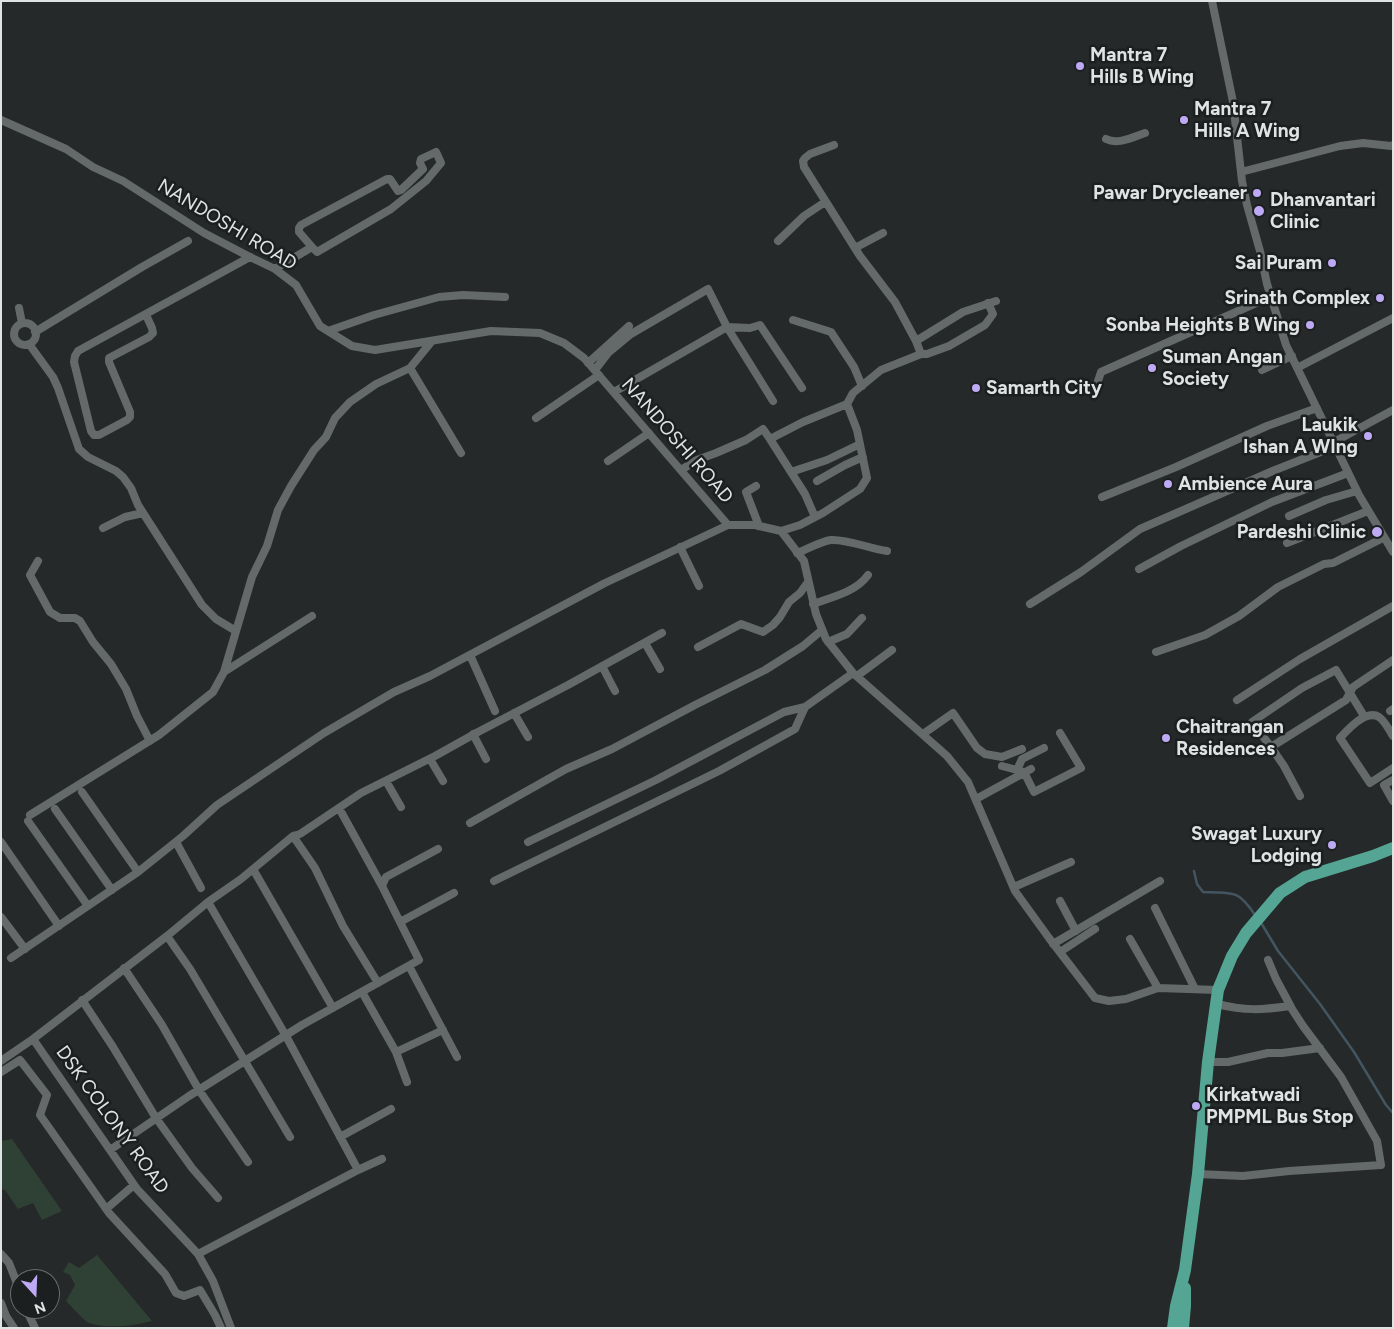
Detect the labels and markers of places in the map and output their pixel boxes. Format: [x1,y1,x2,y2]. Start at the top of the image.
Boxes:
place label: Mantra 7 Hills B Wing [1090,44,1194,88]
marker: Mantra 7 Hills B Wing [1074,60,1086,72]
place label: Mantra 7 Hills A Wing [1194,98,1300,142]
marker: Mantra 7 Hills A Wing [1178,114,1190,126]
place label: Pawar Drycleaner [1093,182,1247,204]
marker: Pawar Drycleaner [1251,187,1263,199]
place label: Dhanvantari Clinic [1270,189,1376,233]
marker: Dhanvantari Clinic [1252,204,1266,218]
place label: Sai Puram [1235,252,1322,274]
marker: Sai Puram [1326,257,1338,269]
place label: Srinath Complex [1225,287,1370,309]
marker: Srinath Complex [1374,292,1386,304]
place label: Sonba Heights B Wing [1106,314,1300,336]
marker: Sonba Heights B Wing [1304,319,1316,331]
place label: Suman Angan Society [1162,346,1283,390]
marker: Suman Angan Society [1146,362,1158,374]
place label: Samarth City [986,377,1102,399]
marker: Samarth City [970,382,982,394]
place label: Laukik Ishan A WIng [1243,414,1358,458]
marker: Laukik Ishan A WIng [1362,430,1374,442]
place label: Ambience Aura [1178,473,1313,495]
marker: Ambience Aura [1162,478,1174,490]
place label: Pardeshi Clinic [1237,521,1366,543]
marker: Pardeshi Clinic [1370,525,1384,539]
place label: Chaitrangan Residences [1176,716,1284,760]
marker: Chaitrangan Residences [1160,732,1172,744]
place label: Swagat Luxury Lodging [1191,823,1322,867]
marker: Swagat Luxury Lodging [1326,839,1338,851]
place label: Kirkatwadi PMPML Bus Stop [1206,1084,1353,1128]
marker: Kirkatwadi PMPML Bus Stop [1190,1100,1202,1112]

